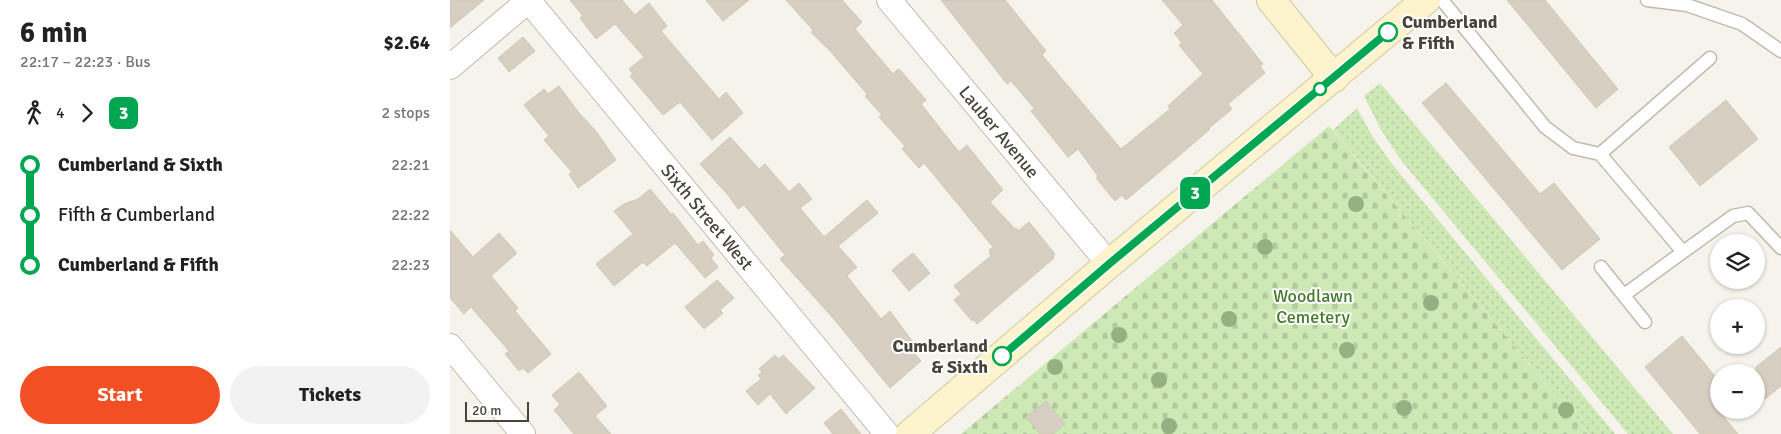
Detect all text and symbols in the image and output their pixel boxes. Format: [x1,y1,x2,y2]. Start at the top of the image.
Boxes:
place label: Cumberland & Fifth [1402,11,1498,54]
text: 6 min [20,16,88,50]
marker: Cumberland & Fifth [1378,22,1398,42]
text: $2.64 [384,31,430,55]
text: 22:17 – 22:23 · Bus [20,52,151,72]
street label: Lauber Avenue [954,81,1044,183]
unlabelled marker [1313,82,1327,96]
icon: walk [20,99,48,127]
icon: forward [73,99,101,127]
text: 3 [119,102,128,124]
text: 4 [56,103,65,123]
text: 2 stops [382,103,430,123]
text: Cumberland & Sixth [58,153,223,177]
text: 22:21 [391,155,430,175]
street label: Sixth Street West [656,159,758,275]
line badge: 3 [1179,177,1211,209]
text: 3 [1190,182,1200,204]
text: Fifth & Cumberland [58,203,215,227]
text: 22:22 [391,205,430,225]
map controls [1710,234,1765,419]
button: layers [1710,234,1765,289]
text: Cumberland & Fifth [58,253,219,277]
text: 22:23 [391,255,430,275]
park label: Woodlawn Cemetery [1273,285,1353,328]
button: + [1710,299,1765,354]
place label: Cumberland & Sixth [893,335,988,378]
marker: Cumberland & Sixth [992,346,1012,366]
button: − [1710,364,1765,419]
button: Start [20,366,220,424]
button: Tickets [230,366,430,424]
scale bar [465,399,529,422]
text: 20 m [472,402,501,419]

